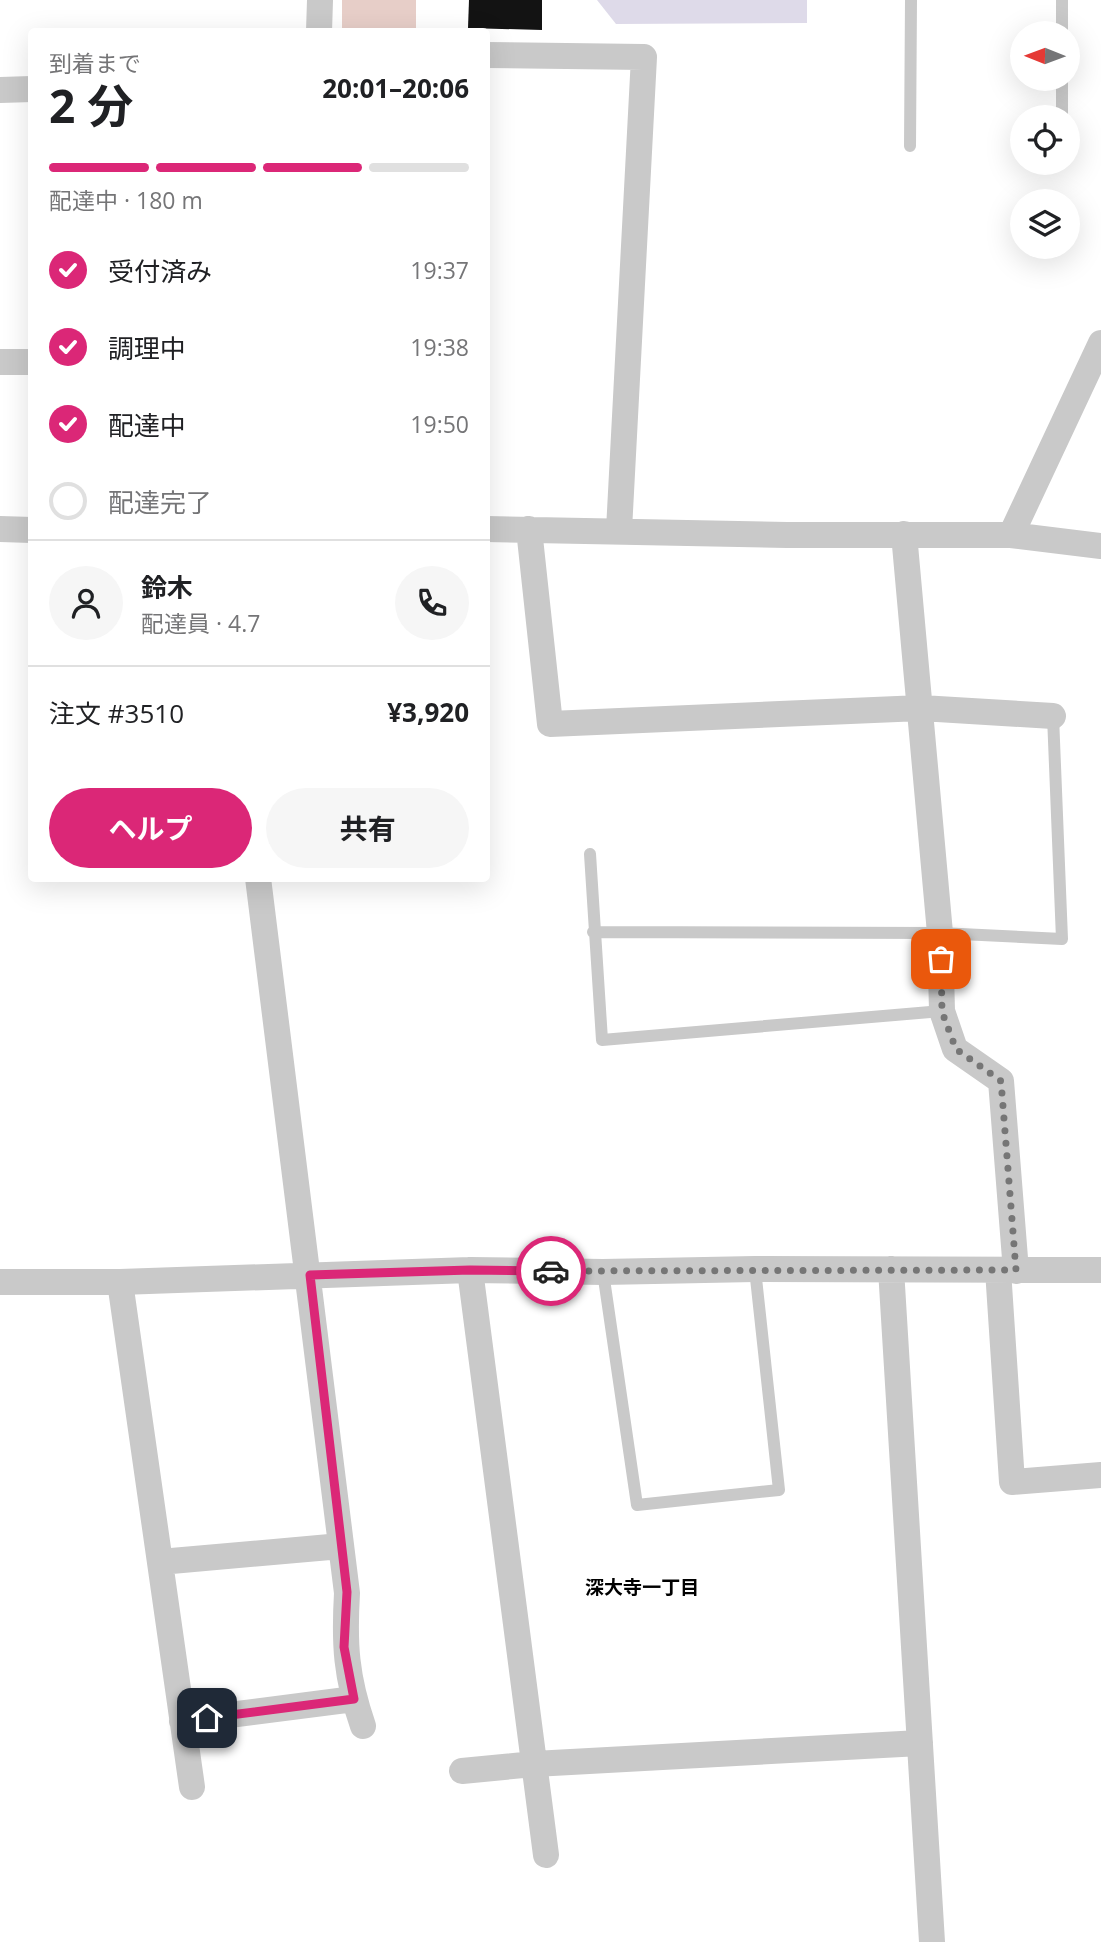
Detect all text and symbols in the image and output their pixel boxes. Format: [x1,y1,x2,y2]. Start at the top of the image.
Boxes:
north arrow [1010,21,1080,91]
map controls [1010,21,1080,259]
text: 到着まで [49,47,141,79]
text: 20:01–20:06 [322,70,469,106]
text: 2 分 [49,74,133,136]
button: locate [1010,105,1080,175]
text: 配達中 · 180 m [49,184,203,216]
button: layers [1010,189,1080,259]
icon: check [49,251,87,289]
text: 受付済み [108,253,212,289]
text: 19:37 [410,254,469,286]
icon: check [49,328,87,366]
text: 調理中 [108,330,186,366]
text: 19:38 [410,331,469,363]
icon: check [49,405,87,443]
text: 配達中 [108,407,186,443]
text: 19:50 [410,408,469,440]
text: 配達完了 [108,484,212,520]
button: person [49,566,123,640]
button: phone [395,566,469,640]
text: 鈴木 [141,569,193,605]
text: 配達員 · 4.7 [141,607,260,639]
text: ¥3,920 [387,694,469,730]
text: 注文 #3510 [49,695,184,731]
button: ヘルプ [49,788,252,868]
button: 共有 [266,788,469,868]
pin [911,929,971,989]
icon: bag [922,940,960,978]
courier [516,1236,586,1306]
icon: car [532,1252,570,1290]
district label: 深大寺一丁目 [585,1574,699,1600]
pin [177,1688,237,1748]
icon: home [188,1699,226,1737]

